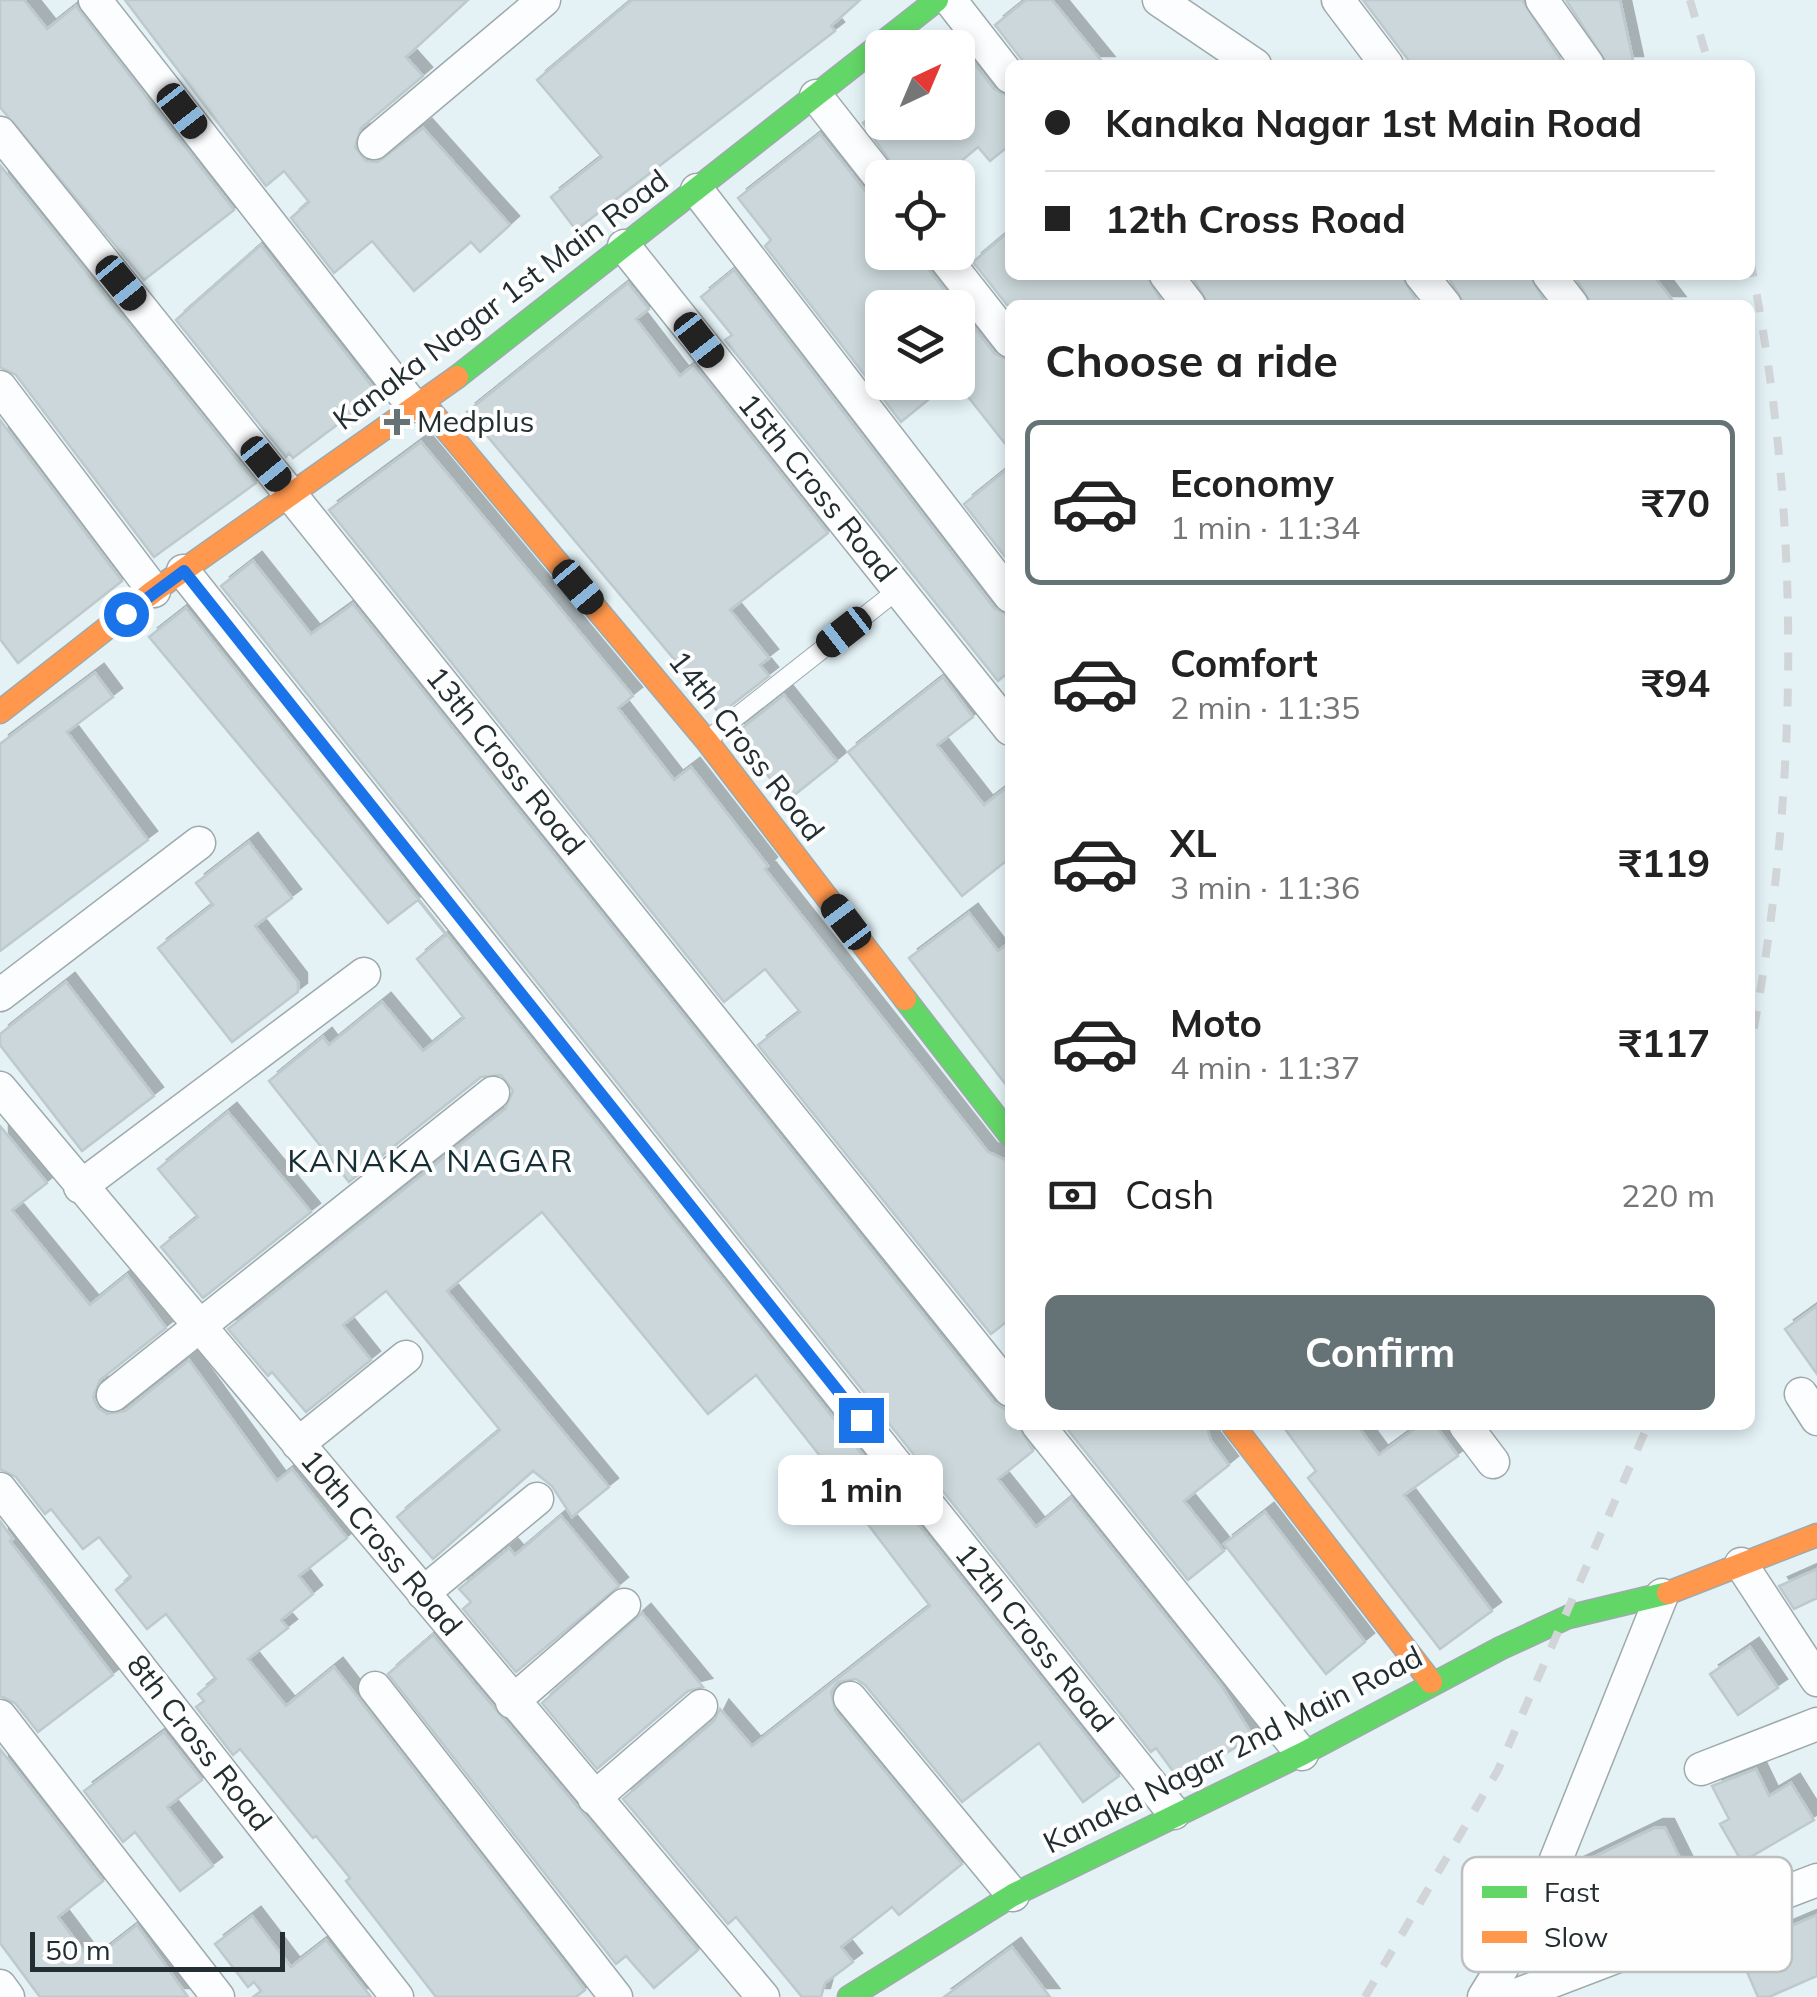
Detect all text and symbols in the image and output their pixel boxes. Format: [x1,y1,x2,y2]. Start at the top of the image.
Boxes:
north arrow [865,30,975,140]
map controls [865,30,975,400]
car [152,78,212,144]
text: Kanaka Nagar 1st Main Road [1105,99,1642,147]
button: locate [865,160,975,270]
street label: Kanaka Nagar 1st Main Road [325,161,675,438]
text: 12th Cross Road [1105,195,1406,243]
car [90,250,152,316]
button: layers [865,290,975,400]
car [669,307,729,373]
text: Choose a ride [1045,332,1338,388]
street label: 15th Cross Road [730,385,905,589]
place label: Medplus [417,402,534,440]
marker: Medplus [386,411,408,433]
car [235,431,297,497]
icon: car [1050,458,1140,548]
text: Economy [1170,459,1334,507]
text: ₹70 [1642,479,1710,527]
text: 1 min · 11:34 [1170,507,1360,547]
car [547,554,609,620]
route start [104,592,149,637]
car [811,602,877,662]
icon: car [1050,638,1140,728]
text: Comfort [1170,639,1318,687]
street label: 14th Cross Road [661,643,833,848]
street label: 13th Cross Road [418,658,593,862]
text: ₹94 [1642,659,1710,707]
text: 2 min · 11:35 [1170,687,1360,727]
icon: car [1050,818,1140,908]
text: XL [1170,819,1217,867]
text: ₹119 [1619,839,1710,887]
text: 3 min · 11:36 [1170,867,1360,907]
car [816,889,876,955]
icon: car [1050,998,1140,1088]
text: Moto [1170,999,1262,1047]
text: ₹117 [1619,1019,1710,1067]
text: 4 min · 11:37 [1170,1047,1360,1087]
district label: KANAKA NAGAR [287,1140,575,1180]
icon: cash [1045,1168,1100,1223]
text: Cash [1125,1171,1214,1219]
text: 220 m [1621,1175,1715,1215]
button: Confirm [1045,1295,1715,1410]
route end [839,1398,884,1443]
street label: 10th Cross Road [293,1442,471,1643]
callout: 1 min [778,1455,944,1525]
text: 1 min [818,1470,903,1510]
street label: 12th Cross Road [947,1535,1122,1739]
street label: Kanaka Nagar 2nd Main Road [1037,1637,1428,1861]
street label: 8th Cross Road [119,1647,280,1838]
legend [1462,1857,1792,1972]
text: Fast [1544,1874,1600,1909]
text: Slow [1544,1919,1608,1954]
scale bar [30,1927,285,1972]
text: 50 m [45,1932,111,1967]

